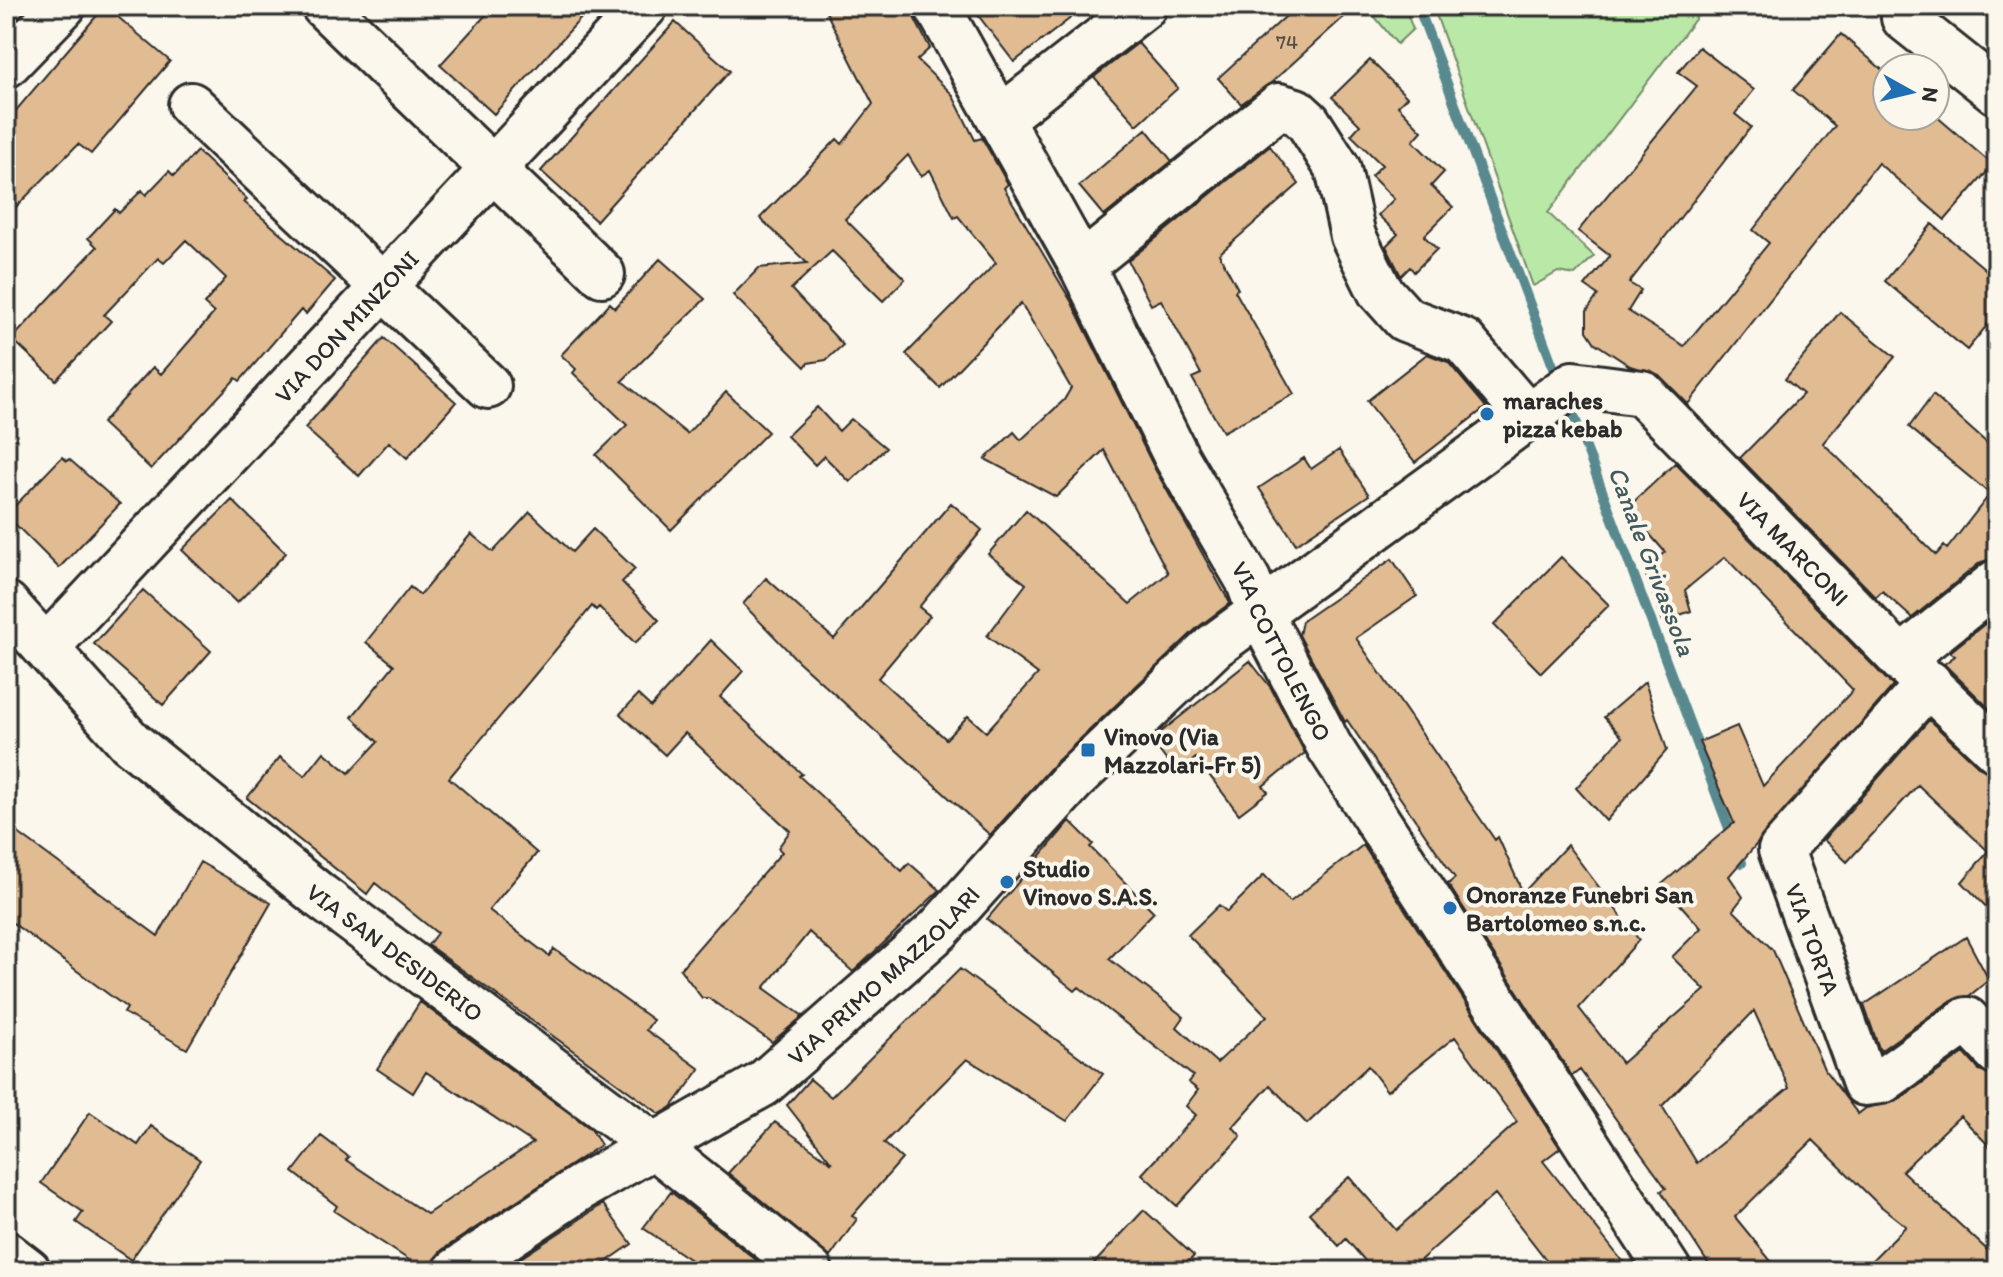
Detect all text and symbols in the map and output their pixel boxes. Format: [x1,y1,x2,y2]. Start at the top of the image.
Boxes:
house number: 74 [1276,30,1298,54]
north arrow [1871,52,1951,132]
text: N [1916,85,1945,104]
street label: VIA DON MINZONI [268,244,424,409]
place label: maraches pizza kebab [1502,386,1623,444]
marker: maraches pizza kebab [1478,405,1496,423]
water label: Canale Grivassola [1601,462,1703,661]
street label: VIA MARCONI [1731,485,1856,612]
street label: VIA COTTOLENGO [1226,556,1338,746]
place label: Vinovo (Via Mazzolari-Fr 5) [1104,722,1261,780]
marker: Vinovo (Via Mazzolari-Fr 5) [1079,741,1097,759]
place label: Studio Vinovo S.A.S. [1023,854,1158,911]
marker: Studio Vinovo S.A.S. [998,873,1016,891]
street label: VIA SAN DESIDERIO [301,877,489,1028]
street label: VIA TORTA [1780,879,1847,999]
street label: VIA PRIMO MAZZOLARI [781,880,985,1071]
place label: Onoranze Funebri San Bartolomeo s.n.c. [1466,880,1694,937]
marker: Onoranze Funebri San Bartolomeo s.n.c. [1441,899,1459,917]

